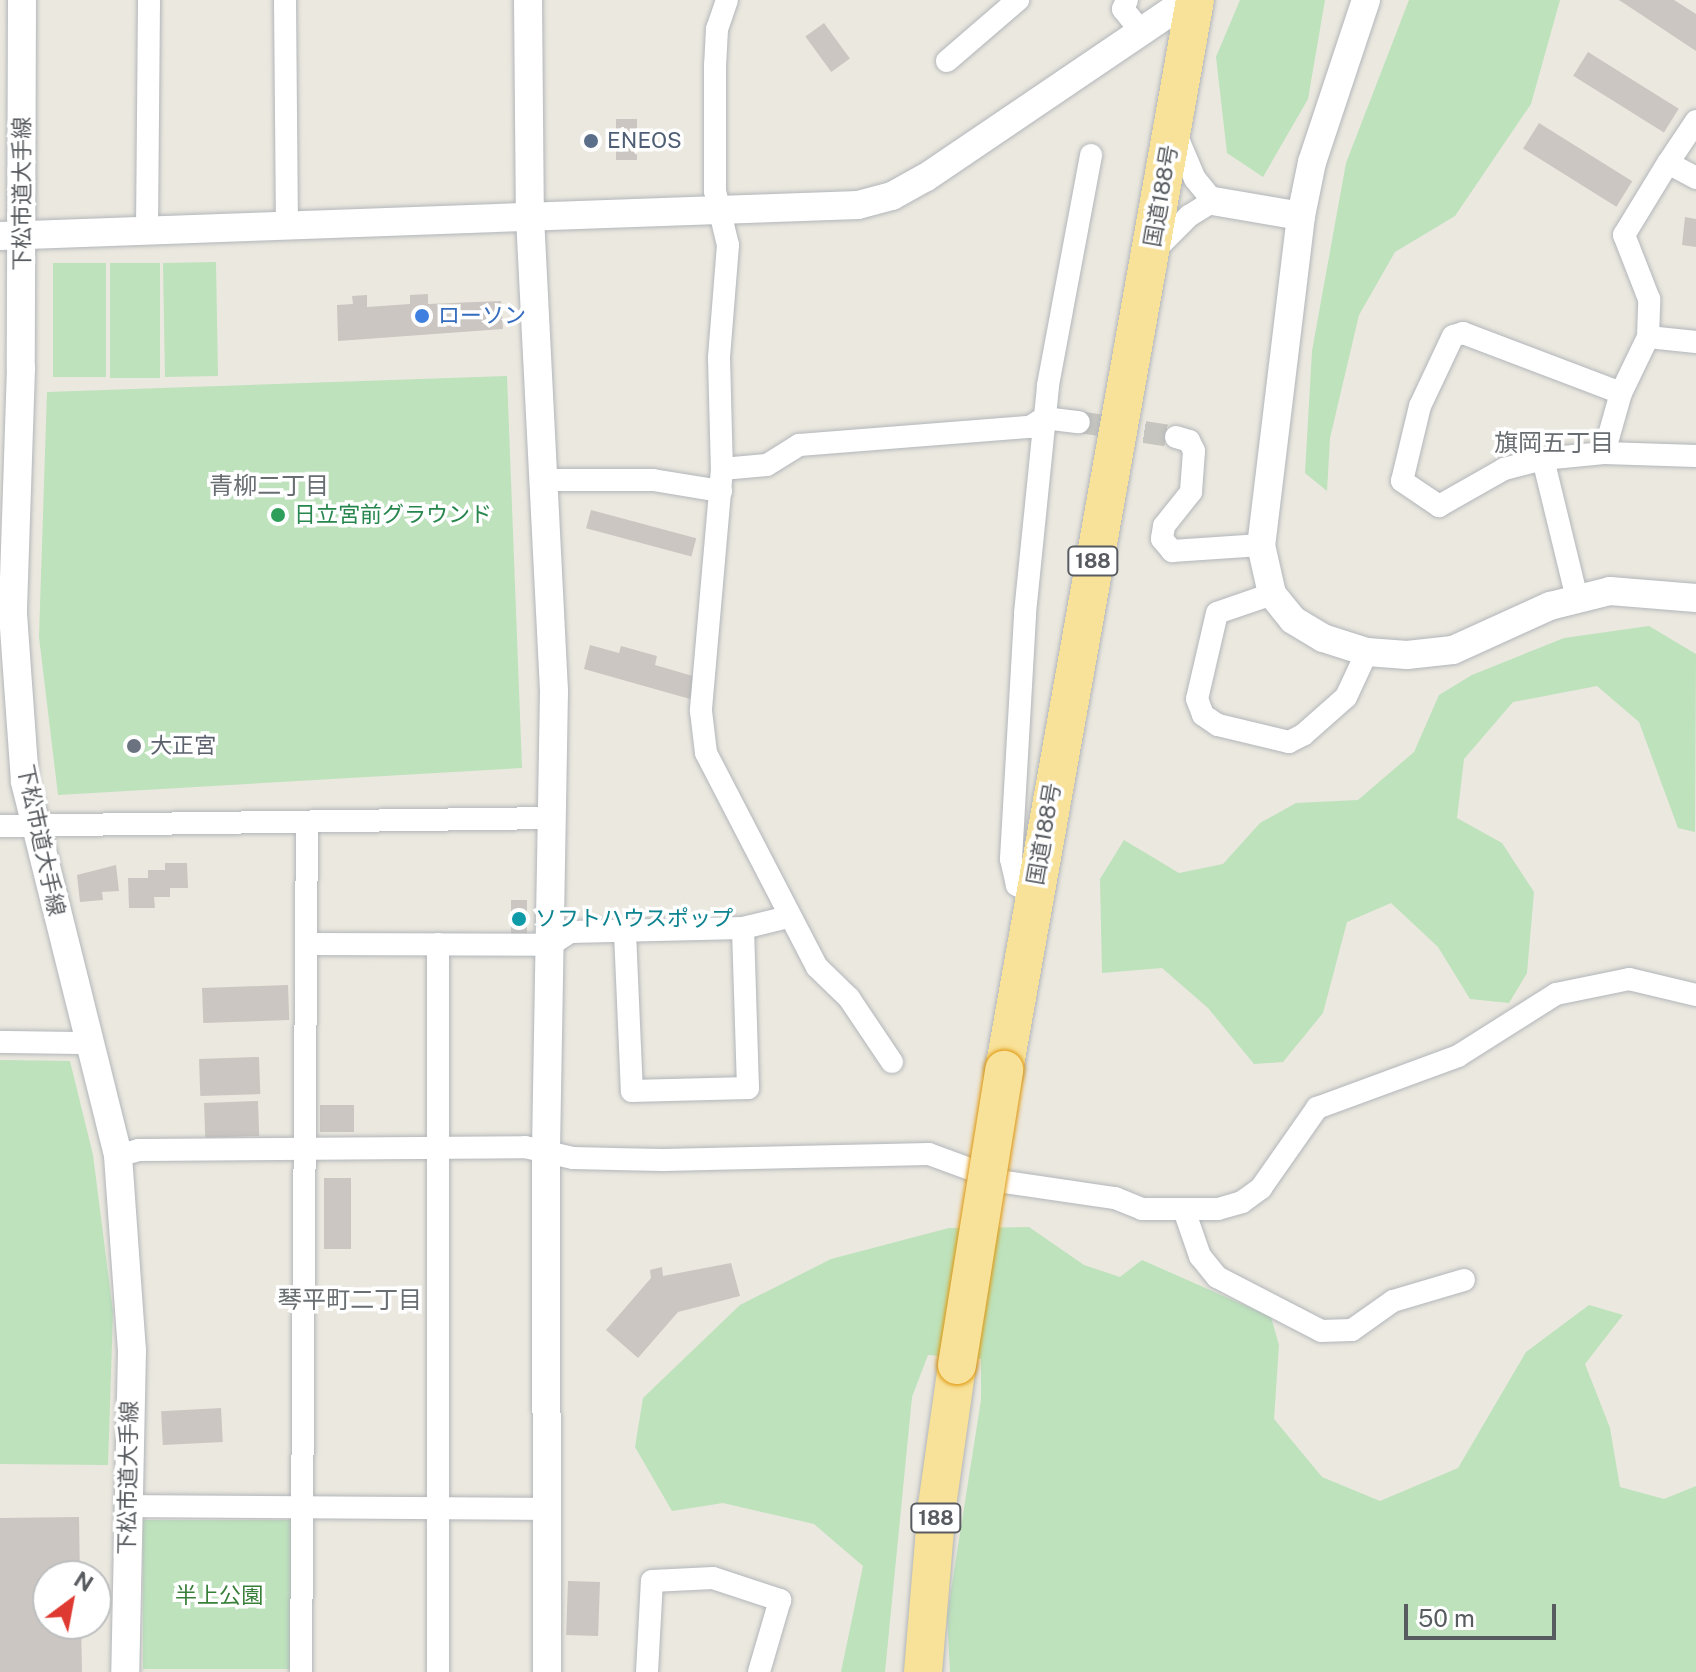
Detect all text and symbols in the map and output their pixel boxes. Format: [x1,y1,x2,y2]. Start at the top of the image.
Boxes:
street label: 下松市道大手線 [9,117,35,271]
place label: ENEOS [607,128,682,154]
marker: ENEOS [582,132,600,150]
street label: 国道188号 [1139,143,1183,249]
place label: ローソン [438,303,526,329]
marker: ローソン [413,307,431,325]
district label: 旗岡五丁目 [1494,429,1614,457]
district label: 青柳二丁目 [209,472,329,500]
place label: 日立宮前グラウンド [294,502,492,528]
marker: 日立宮前グラウンド [269,506,287,524]
road number: 188 [1067,545,1119,577]
place label: 大正宮 [150,733,216,759]
marker: 大正宮 [125,737,143,755]
street label: 下松市道大手線 [12,762,70,918]
street label: 国道188号 [1022,781,1066,887]
place label: ソフトハウスポップ [535,906,733,932]
marker: ソフトハウスポップ [510,910,528,928]
district label: 琴平町二丁目 [278,1286,422,1314]
street label: 下松市道大手線 [113,1401,143,1555]
road number: 188 [910,1502,962,1534]
north arrow [32,1560,112,1640]
text: N [69,1566,98,1597]
park label: 半上公園 [175,1583,263,1609]
scale bar [1408,1588,1560,1638]
text: 50 m [1418,1604,1475,1632]

